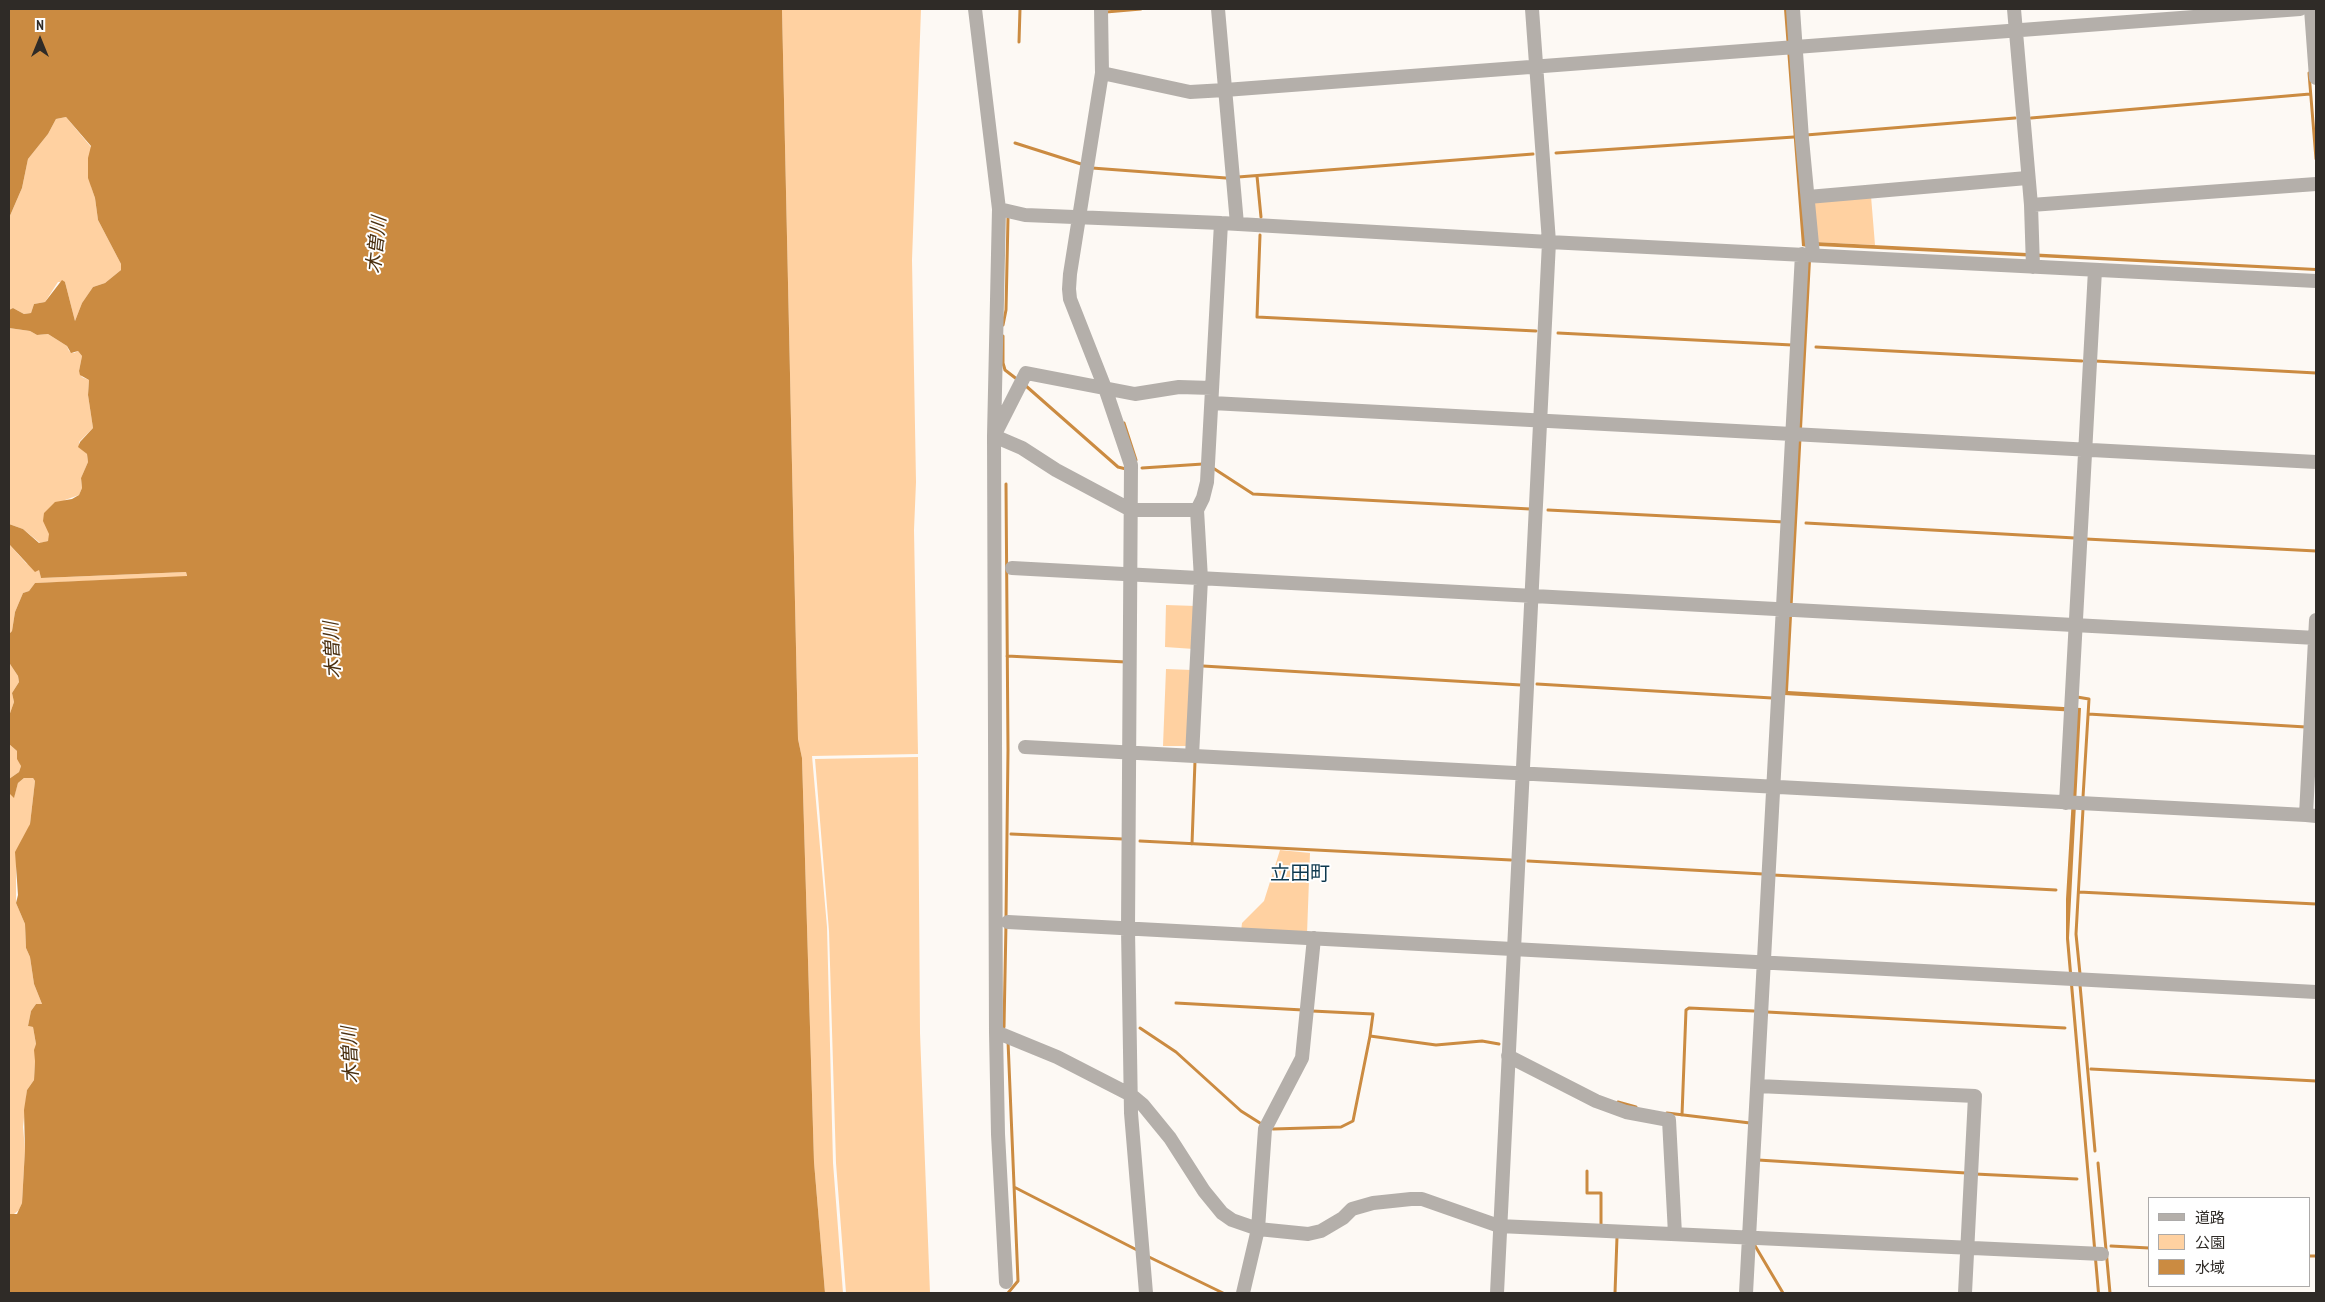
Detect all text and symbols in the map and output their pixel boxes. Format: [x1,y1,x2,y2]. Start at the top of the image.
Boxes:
north arrow [15,15,65,65]
text: N [36,16,44,34]
water label: 木曽川 [363,215,391,275]
water label: 木曽川 [320,621,346,679]
district label: 立田町 [1270,862,1330,886]
water label: 木曽川 [338,1026,364,1084]
legend [2148,1197,2310,1287]
text: 道路 [2195,1208,2225,1227]
text: 公園 [2195,1233,2225,1252]
text: 水域 [2195,1258,2225,1277]

